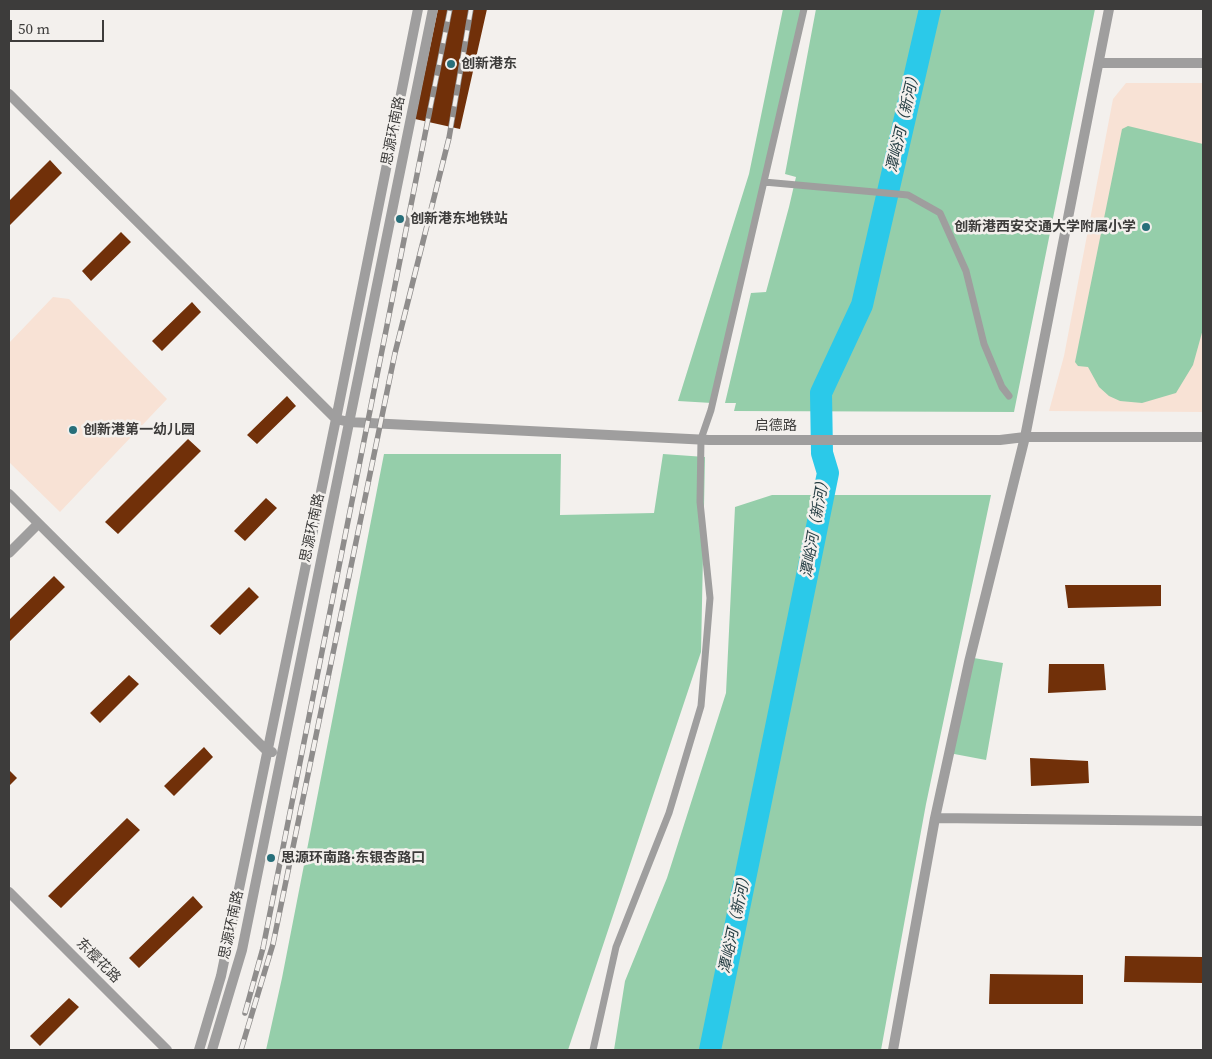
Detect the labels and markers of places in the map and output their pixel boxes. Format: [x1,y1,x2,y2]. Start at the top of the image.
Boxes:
place label: 创新港东 [461,56,517,72]
marker: 创新港东 [445,58,457,70]
place label: 创新港东地铁站 [410,211,508,227]
marker: 创新港东地铁站 [394,213,406,225]
place label: 创新港西安交通大学附属小学 [954,219,1136,235]
marker: 创新港西安交通大学附属小学 [1140,221,1152,233]
place label: 创新港第一幼儿园 [83,422,195,438]
marker: 创新港第一幼儿园 [67,424,79,436]
place label: 思源环南路·东银杏路口 [281,850,425,866]
marker: 思源环南路·东银杏路口 [265,852,277,864]

